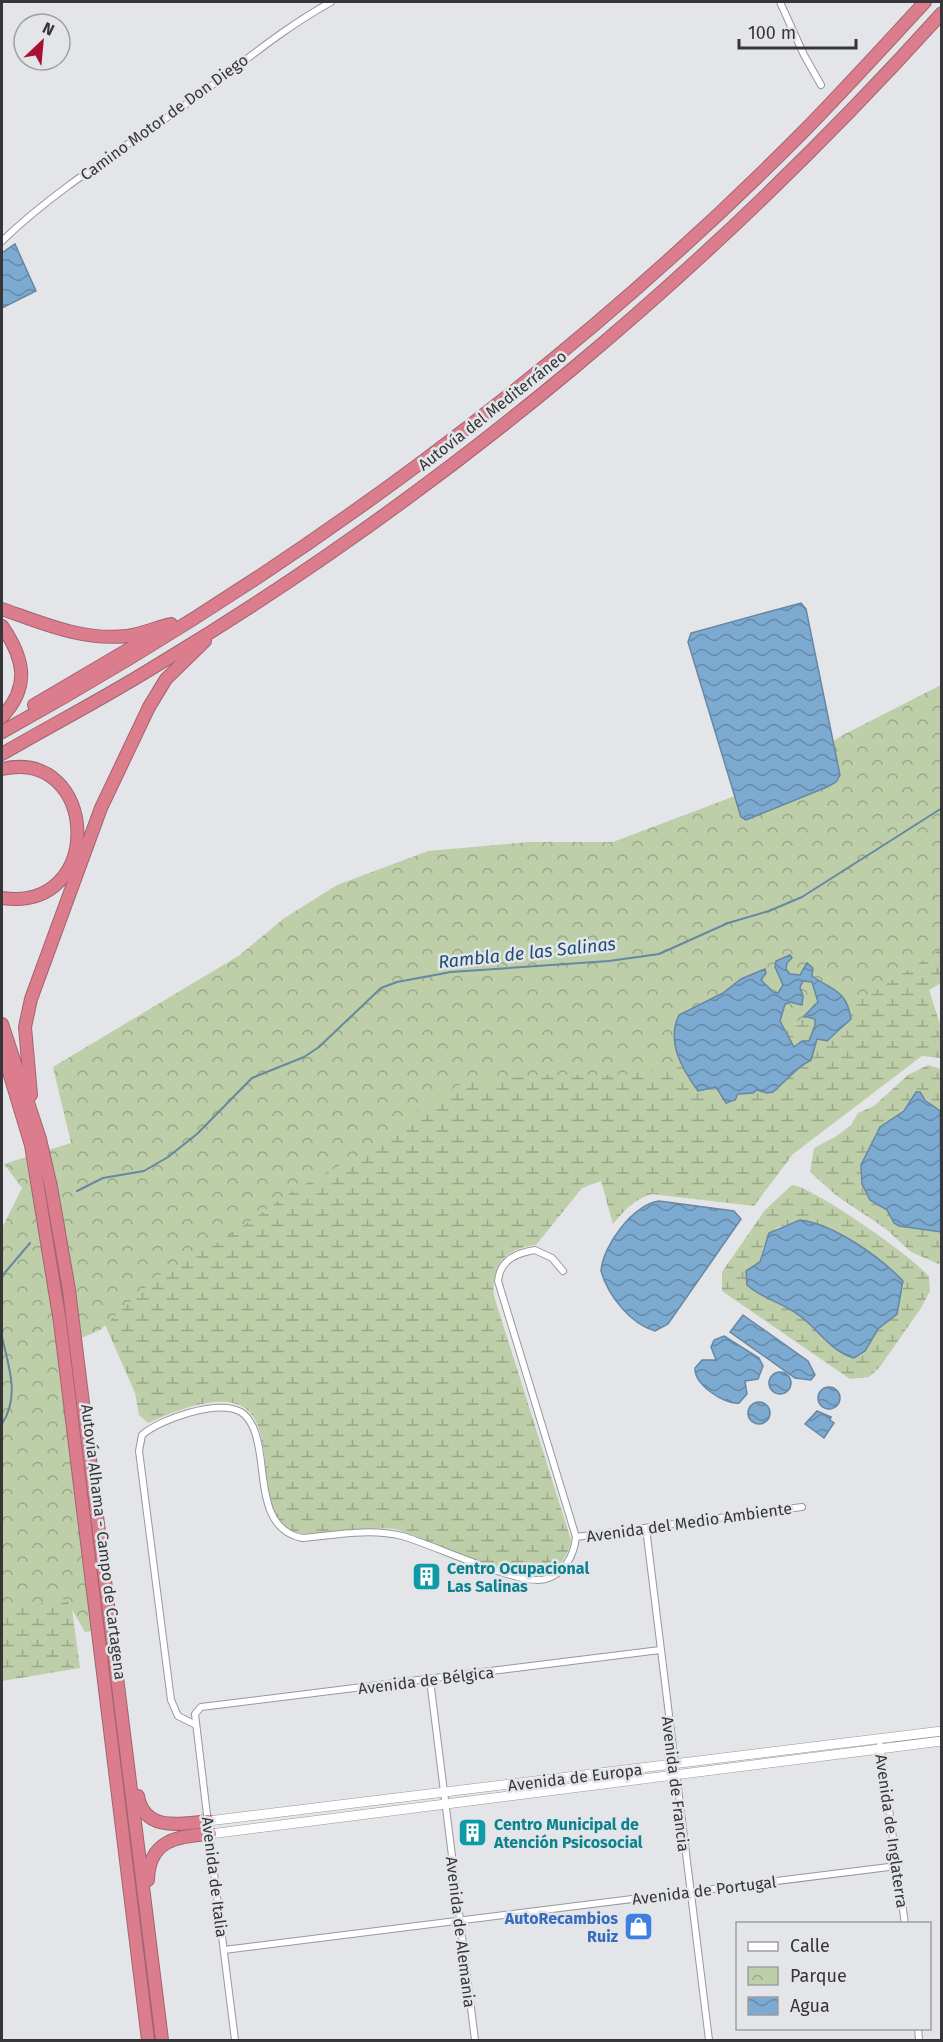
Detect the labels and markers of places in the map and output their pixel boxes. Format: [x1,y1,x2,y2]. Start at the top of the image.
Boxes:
place label: Centro Ocupacional Las Salinas [447,1559,589,1596]
building icon: Centro Ocupacional Las Salinas [410,1561,442,1593]
place label: Centro Municipal de Atención Psicosocial [493,1815,643,1852]
building icon: Centro Municipal de Atención Psicosocial [457,1817,489,1849]
place label: AutoRecambios Ruiz [504,1909,619,1946]
shop icon: AutoRecambios Ruiz [623,1911,655,1943]

